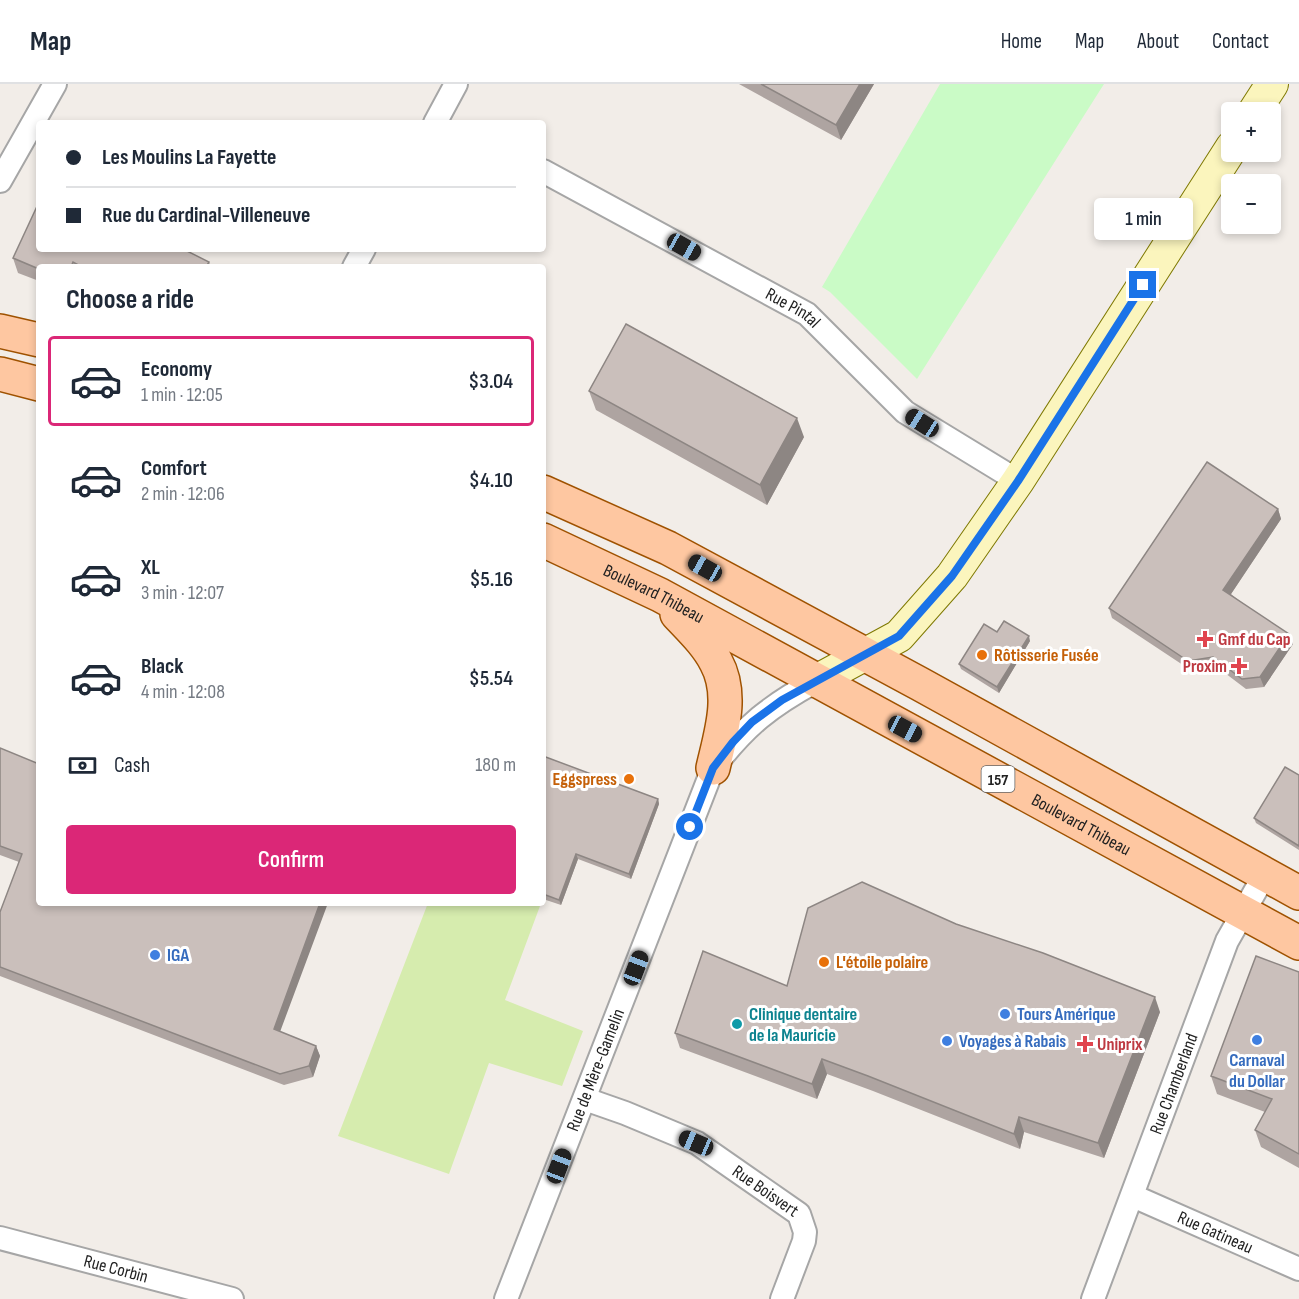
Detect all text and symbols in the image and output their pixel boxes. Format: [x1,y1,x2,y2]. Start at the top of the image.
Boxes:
text: Map [30,25,71,58]
text: Home [1001,29,1042,54]
text: Map [1075,29,1104,54]
text: About [1137,29,1179,54]
text: Contact [1212,29,1269,54]
map controls [1221,102,1281,234]
button: + [1221,102,1281,162]
text: Les Moulins La Fayette [102,144,276,171]
button: − [1221,174,1281,234]
callout: 1 min [1094,198,1192,240]
text: Rue du Cardinal-Villeneuve [102,202,310,229]
text: 1 min [1125,207,1162,231]
car [664,230,704,264]
route end [1129,271,1156,298]
text: Choose a ride [66,284,194,316]
street label: Rue Pintal [762,284,825,332]
icon: car [69,354,123,408]
text: Economy [141,356,212,383]
text: $3.04 [468,368,513,395]
text: 1 min · 12:05 [141,383,223,407]
car [902,406,942,440]
icon: car [69,453,123,507]
text: Comfort [141,455,207,482]
text: $4.10 [469,467,513,494]
text: 2 min · 12:06 [141,482,225,506]
car [685,551,725,585]
icon: car [69,552,123,606]
text: XL [141,554,160,581]
street label: Boulevard Thibeau [600,560,708,628]
text: $5.16 [469,566,513,593]
text: 3 min · 12:07 [141,581,224,605]
place label: Gmf du Cap [1218,629,1291,650]
marker: Gmf du Cap [1196,630,1214,648]
place label: Rôtisserie Fusée [994,645,1099,666]
marker: Rôtisserie Fusée [975,648,989,662]
icon: car [69,651,123,705]
text: Black [141,653,183,680]
place label: Proxim [1183,656,1227,677]
marker: Proxim [1232,659,1246,673]
text: $5.54 [469,665,513,692]
text: 4 min · 12:08 [141,680,225,704]
car [885,713,925,745]
icon: cash [66,749,99,782]
text: Cash [114,752,150,779]
text: 180 m [475,753,516,777]
road number: 157 [982,766,1014,792]
place label: Eggspress [552,769,617,790]
marker: Eggspress [622,772,636,786]
street label: Boulevard Thibeau [1028,789,1134,860]
route start [676,813,703,840]
button: Confirm [66,825,516,894]
place label: IGA [167,945,189,966]
marker: IGA [148,948,162,962]
car [621,948,651,988]
place label: L'étoile polaire [836,952,928,973]
marker: L'étoile polaire [817,955,831,969]
place label: Clinique dentaire de la Mauricie [749,1004,857,1046]
place label: Tours Amérique [1017,1004,1116,1025]
street label: Rue de Mère-Gamelin [562,1006,629,1134]
marker: Tours Amérique [998,1007,1012,1021]
marker: Clinique dentaire de la Mauricie [730,1017,744,1031]
street label: Rue Chamberland [1146,1030,1203,1137]
place label: Voyages à Rabais [959,1031,1066,1052]
marker: Carnaval du Dollar [1250,1033,1264,1047]
marker: Voyages à Rabais [940,1034,954,1048]
place label: Uniprix [1097,1034,1143,1055]
marker: Uniprix [1078,1037,1092,1051]
place label: Carnaval du Dollar [1229,1050,1285,1092]
car [676,1128,716,1158]
car [544,1146,574,1186]
street label: Rue Boisvert [728,1161,803,1222]
street label: Rue Gatineau [1174,1207,1256,1258]
street label: Rue Corbin [81,1250,150,1288]

